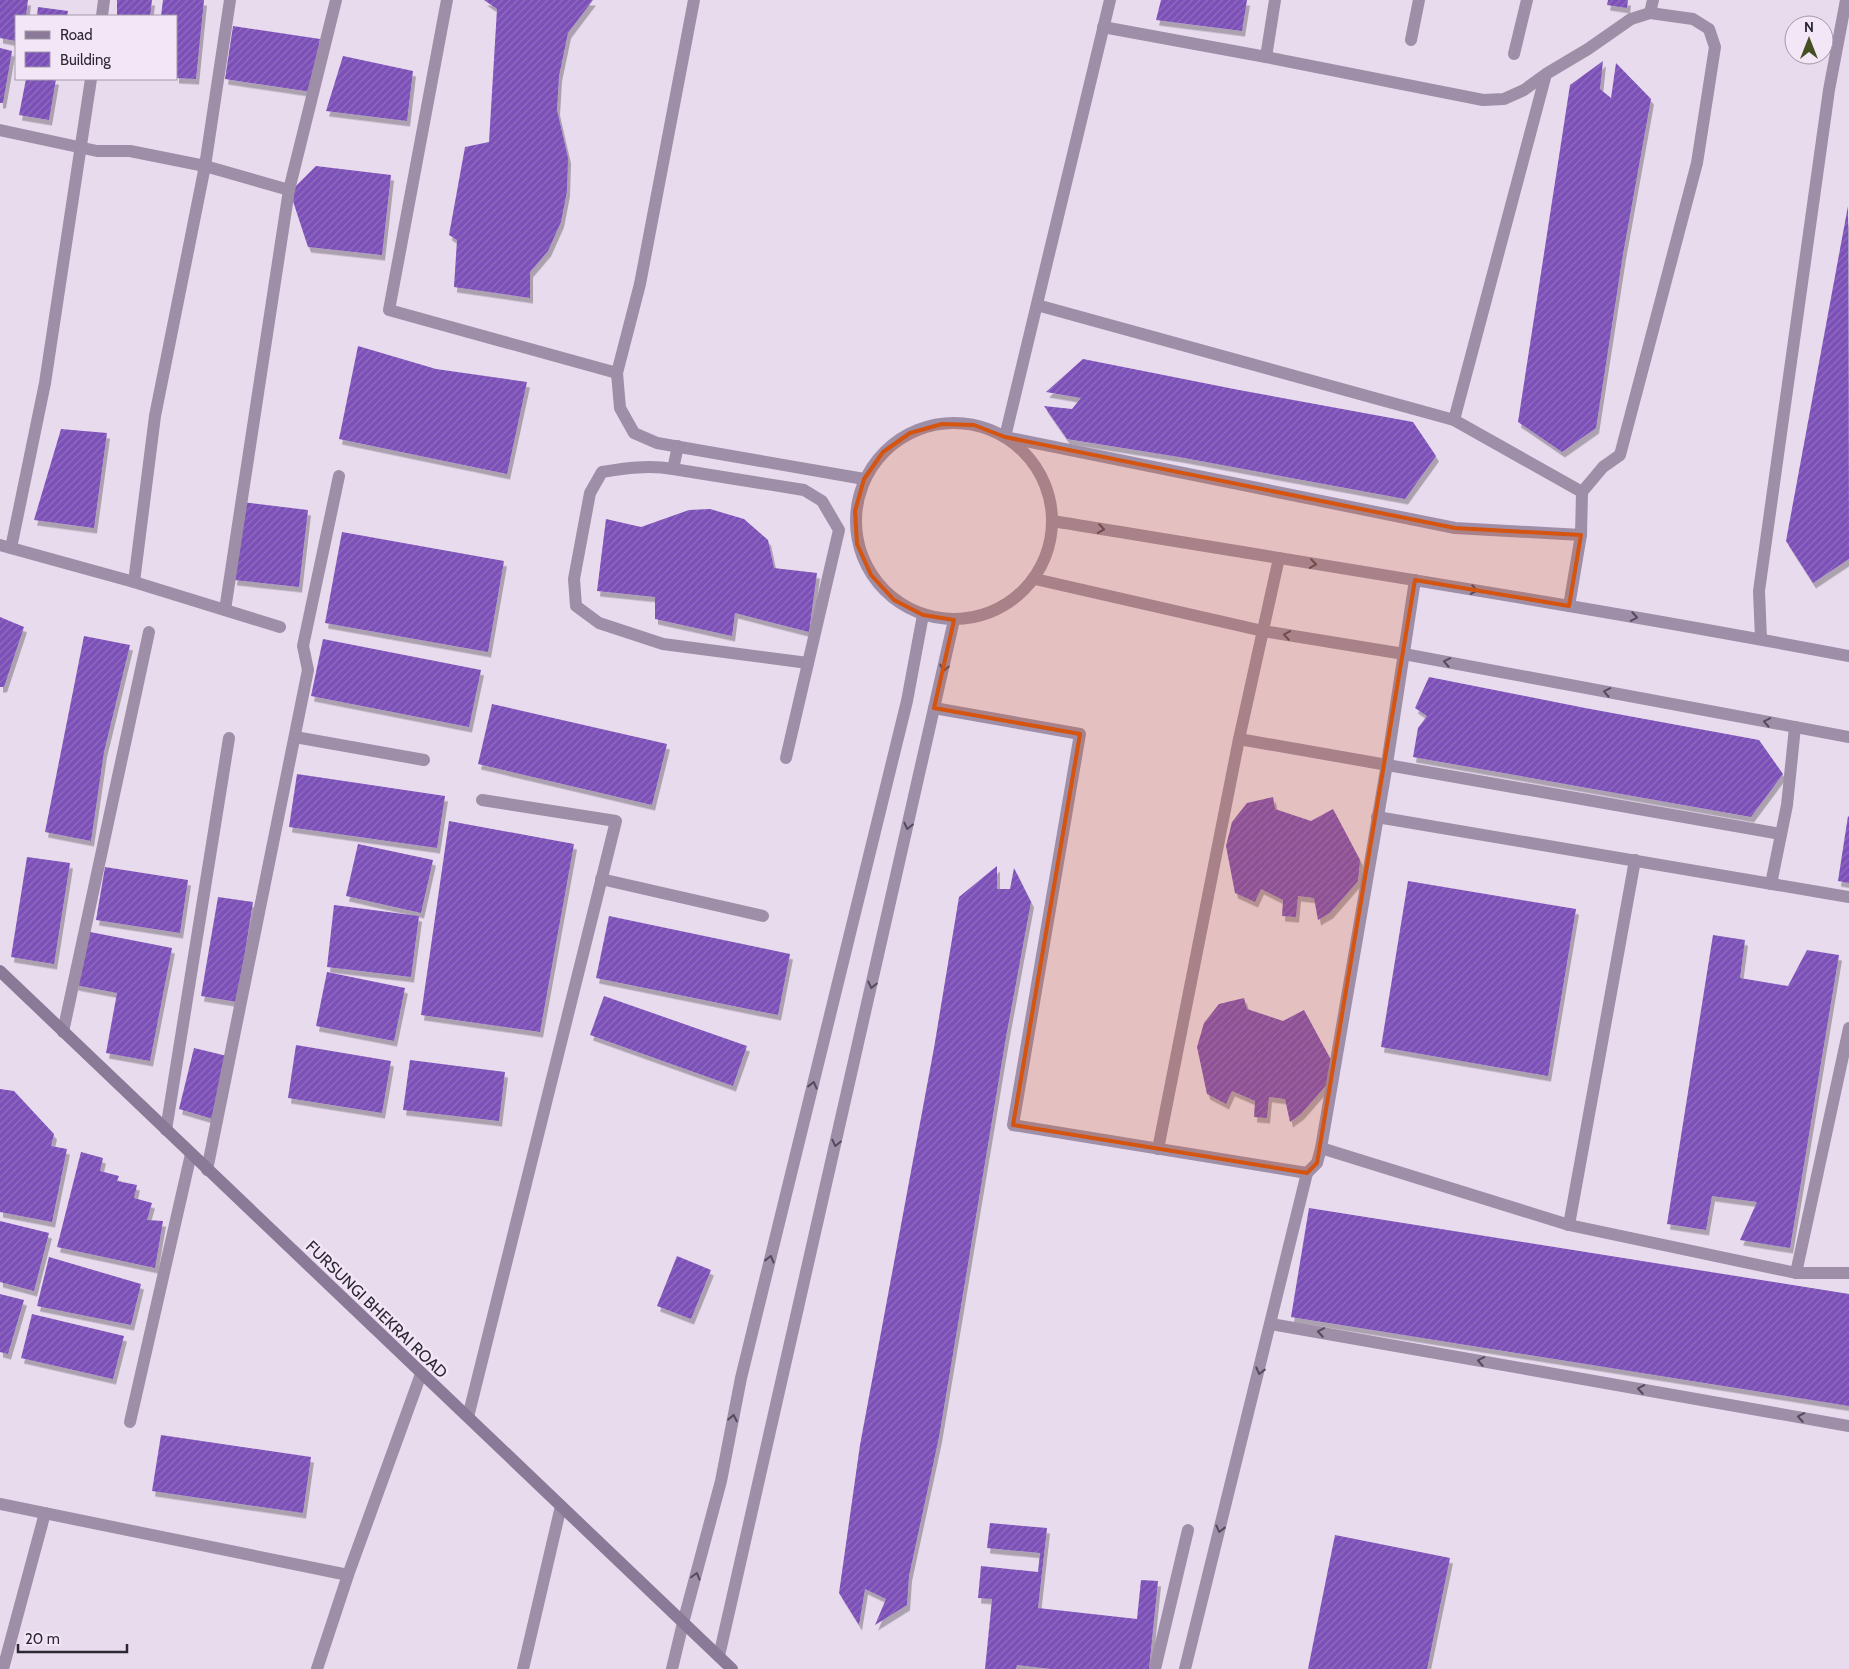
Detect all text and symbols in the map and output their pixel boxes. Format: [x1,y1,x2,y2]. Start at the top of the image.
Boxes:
legend [15,15,178,80]
north arrow [1784,15,1834,65]
text: N [1804,18,1814,36]
text: Road [60,26,93,44]
text: Building [60,51,111,69]
one-way arrow [1097,523,1105,533]
one-way arrow [1309,558,1318,568]
one-way arrow [1469,584,1478,594]
one-way arrow [1629,612,1638,622]
one-way arrow [1283,630,1291,640]
one-way arrow [1443,658,1451,668]
one-way arrow [939,663,949,672]
one-way arrow [1602,687,1611,698]
one-way arrow [1762,717,1771,727]
one-way arrow [903,822,914,831]
one-way arrow [867,980,878,989]
one-way arrow [807,1080,818,1089]
one-way arrow [831,1139,842,1148]
street label: FURSUNGI BHEKRAI ROAD [302,1237,451,1382]
one-way arrow [764,1255,775,1264]
one-way arrow [1317,1328,1325,1338]
one-way arrow [1477,1356,1485,1366]
one-way arrow [1255,1366,1265,1374]
one-way arrow [1637,1384,1645,1394]
one-way arrow [728,1413,738,1422]
one-way arrow [1797,1413,1805,1423]
one-way arrow [1215,1524,1226,1533]
one-way arrow [690,1571,701,1580]
scale bar [18,1622,126,1654]
text: 20 m [25,1630,60,1648]

